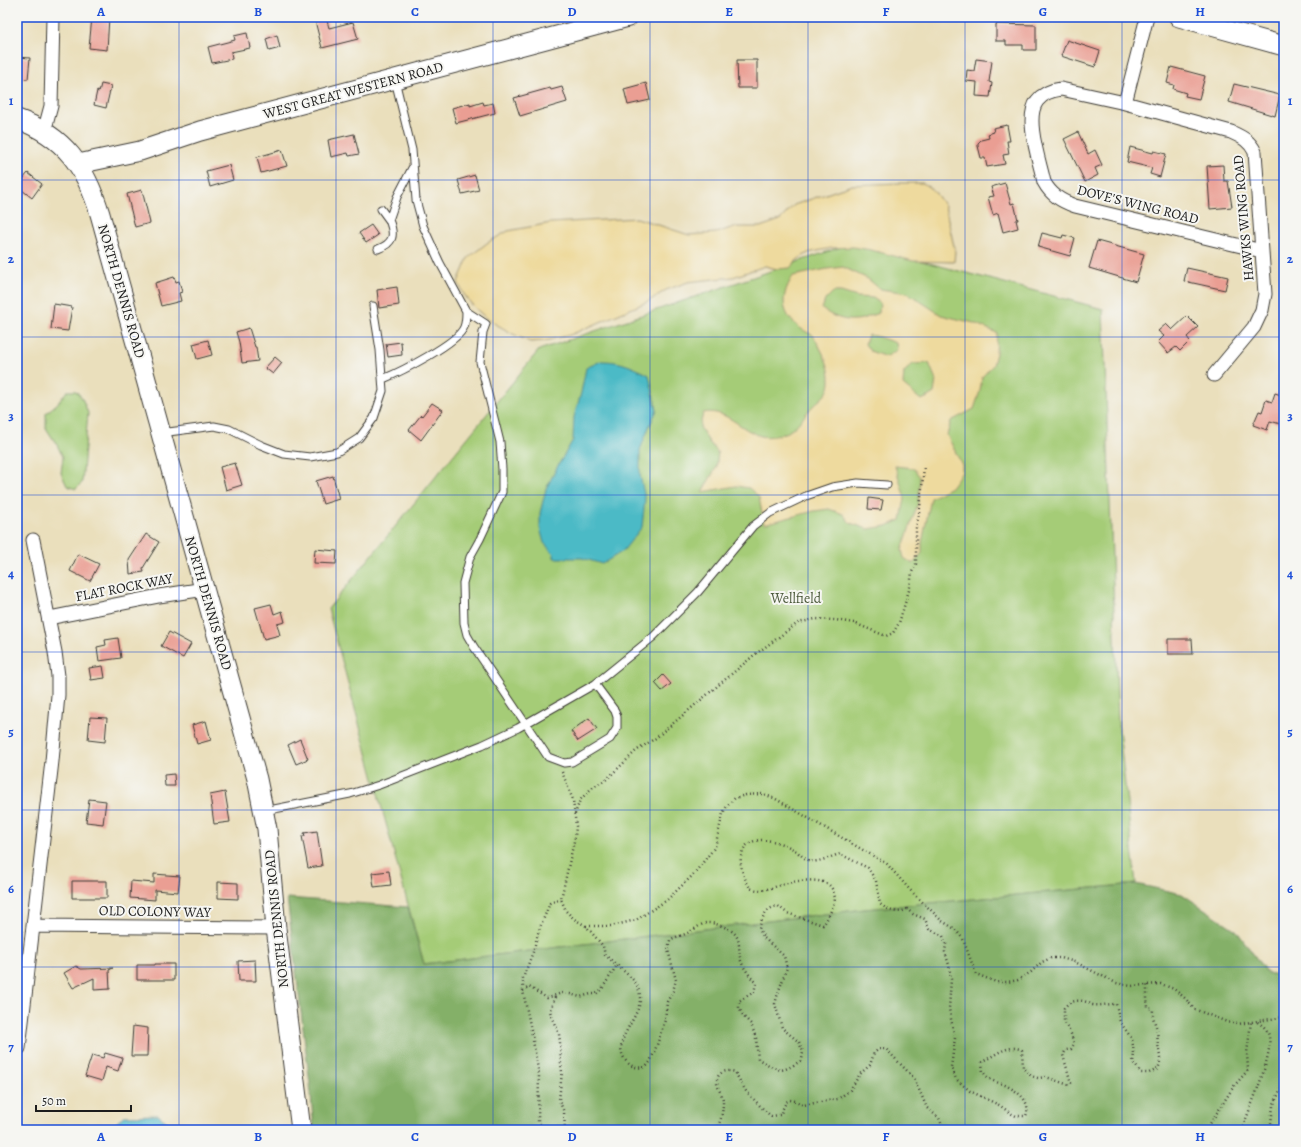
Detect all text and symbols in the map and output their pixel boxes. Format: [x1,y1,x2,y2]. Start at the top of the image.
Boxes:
text: A [96,3,106,20]
text: B [254,3,262,20]
text: C [411,3,419,20]
text: D [567,3,577,20]
text: E [725,3,733,20]
text: F [883,3,890,20]
text: G [1039,3,1047,20]
text: H [1195,3,1205,20]
street label: WEST GREAT WESTERN ROAD [260,57,445,124]
text: 1 [9,92,14,109]
text: 1 [1288,92,1293,109]
street label: HAWKS WING ROAD [1229,154,1258,282]
street label: DOVE'S WING ROAD [1075,180,1201,229]
street label: NORTH DENNIS ROAD [93,222,150,361]
text: 2 [8,250,15,267]
text: 2 [1287,250,1294,267]
text: 3 [8,407,14,424]
text: 3 [1287,407,1293,424]
street label: NORTH DENNIS ROAD [180,534,237,673]
text: 4 [8,565,14,582]
text: 4 [1287,565,1293,582]
street label: FLAT ROCK WAY [74,569,175,606]
park label: Wellfield [770,589,822,608]
text: 5 [8,723,14,740]
text: 5 [1287,723,1293,740]
street label: NORTH DENNIS ROAD [260,849,293,989]
text: 6 [8,880,14,897]
text: 6 [1287,880,1293,897]
street label: OLD COLONY WAY [99,901,212,922]
text: 7 [8,1038,14,1055]
text: 7 [1287,1038,1293,1055]
scale bar [36,1087,131,1113]
text: 50 m [42,1093,66,1109]
text: A [96,1128,106,1145]
text: B [254,1128,262,1145]
text: C [411,1128,419,1145]
text: D [567,1128,577,1145]
text: E [725,1128,733,1145]
text: F [883,1128,890,1145]
text: G [1039,1128,1047,1145]
text: H [1195,1128,1205,1145]

